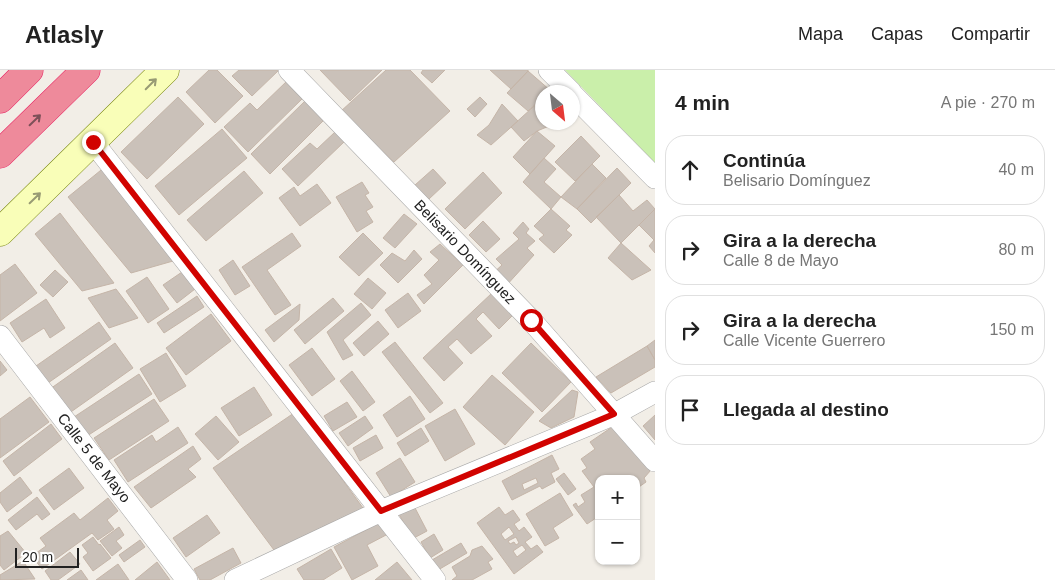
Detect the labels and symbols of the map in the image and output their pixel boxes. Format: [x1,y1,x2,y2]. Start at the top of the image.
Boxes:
one-way arrow [145,78,157,90]
north arrow [535,85,580,130]
one-way arrow [29,114,41,126]
route end [82,131,105,154]
one-way arrow [29,192,41,204]
street label: Belisario Domínguez [411,196,520,307]
route start [520,309,543,332]
street label: Calle 5 de Mayo [54,410,134,506]
scale bar [15,545,79,568]

